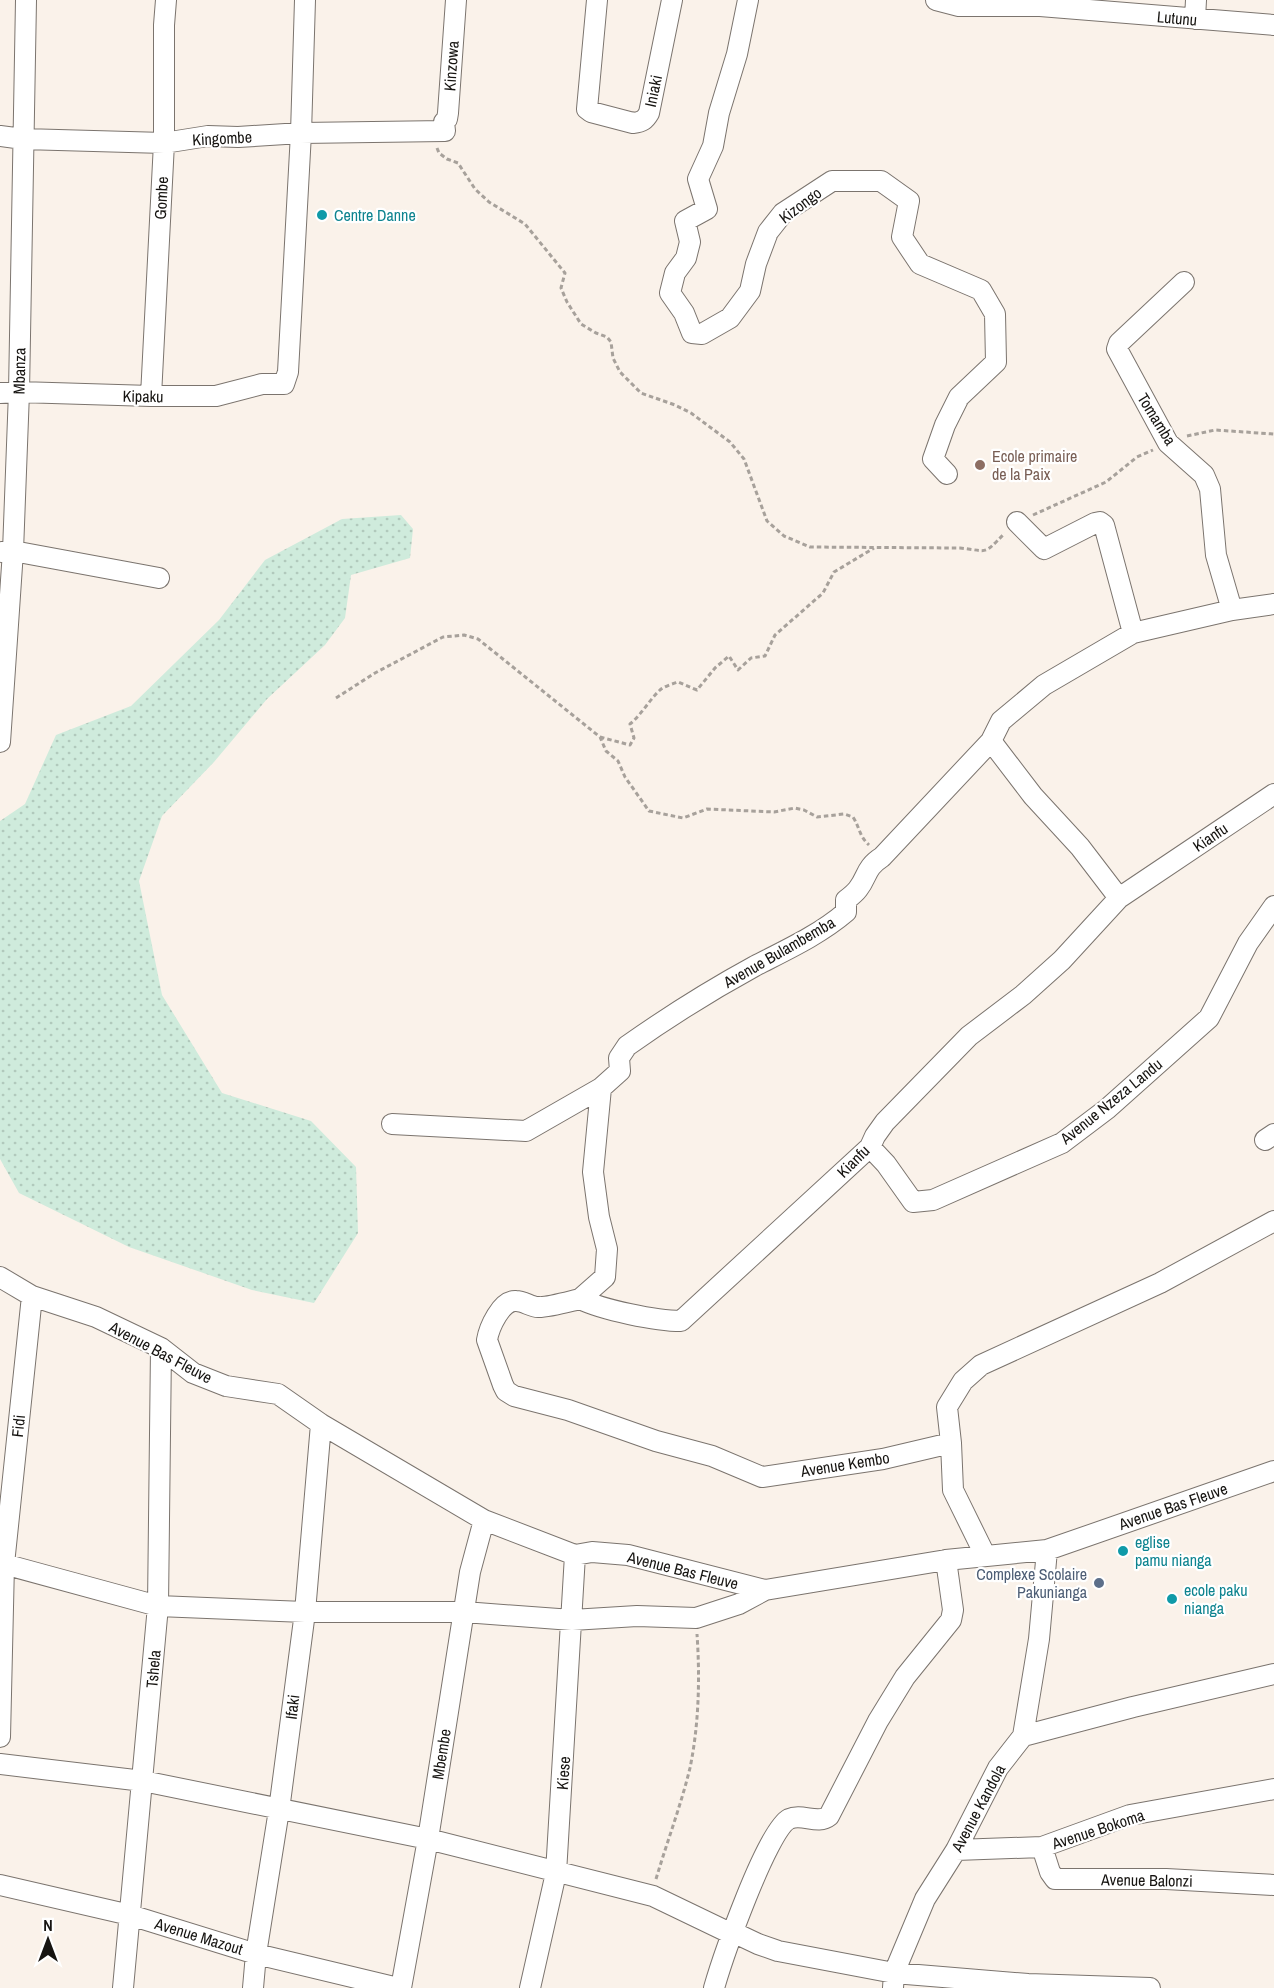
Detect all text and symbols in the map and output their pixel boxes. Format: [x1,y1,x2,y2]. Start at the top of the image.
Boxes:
street label: Lutunu [1156,5,1198,31]
street label: Kinzowa [438,39,464,92]
street label: Iniaki [639,73,667,109]
street label: Kingombe [192,125,252,151]
street label: Gombe [149,176,173,220]
street label: Kizongo [774,182,826,228]
place label: Centre Danne [334,204,416,226]
marker: Centre Danne [315,208,329,222]
street label: Mbanza [8,347,30,395]
street label: Kipaku [122,385,164,407]
street label: Tomamba [1132,389,1182,450]
place label: Ecole primaire de la Paix [992,445,1077,485]
marker: Ecole primaire de la Paix [973,458,987,472]
street label: Kianfu [1188,817,1232,857]
street label: Avenue Bulambemba [718,911,839,993]
street label: Avenue Nzeza Landu [1055,1053,1167,1150]
street label: Kianfu [832,1140,874,1182]
street label: Avenue Bas Fleuve [105,1315,216,1388]
street label: Fidi [6,1414,30,1438]
street label: Avenue Kembo [798,1446,891,1482]
street label: Avenue Bas Fleuve [1115,1477,1230,1535]
place label: eglise pamu nianga [1135,1531,1212,1571]
marker: eglise pamu nianga [1116,1544,1130,1558]
street label: Avenue Bas Fleuve [624,1545,741,1594]
place label: Complexe Scolaire Pakunianga [976,1563,1088,1603]
marker: Complexe Scolaire Pakunianga [1092,1576,1106,1590]
place label: ecole paku nianga [1184,1579,1247,1619]
marker: ecole paku nianga [1165,1592,1179,1606]
street label: Tshela [140,1648,166,1689]
street label: Ifaki [280,1693,304,1721]
street label: Mbembe [426,1727,456,1781]
street label: Kiese [551,1755,575,1791]
street label: Avenue Kandola [945,1760,1011,1856]
street label: Avenue Bokoma [1048,1803,1148,1855]
street label: Avenue Balonzi [1100,1868,1193,1892]
north arrow [18,1910,78,1970]
street label: Avenue Mazout [151,1912,246,1960]
text: N [43,1914,53,1936]

